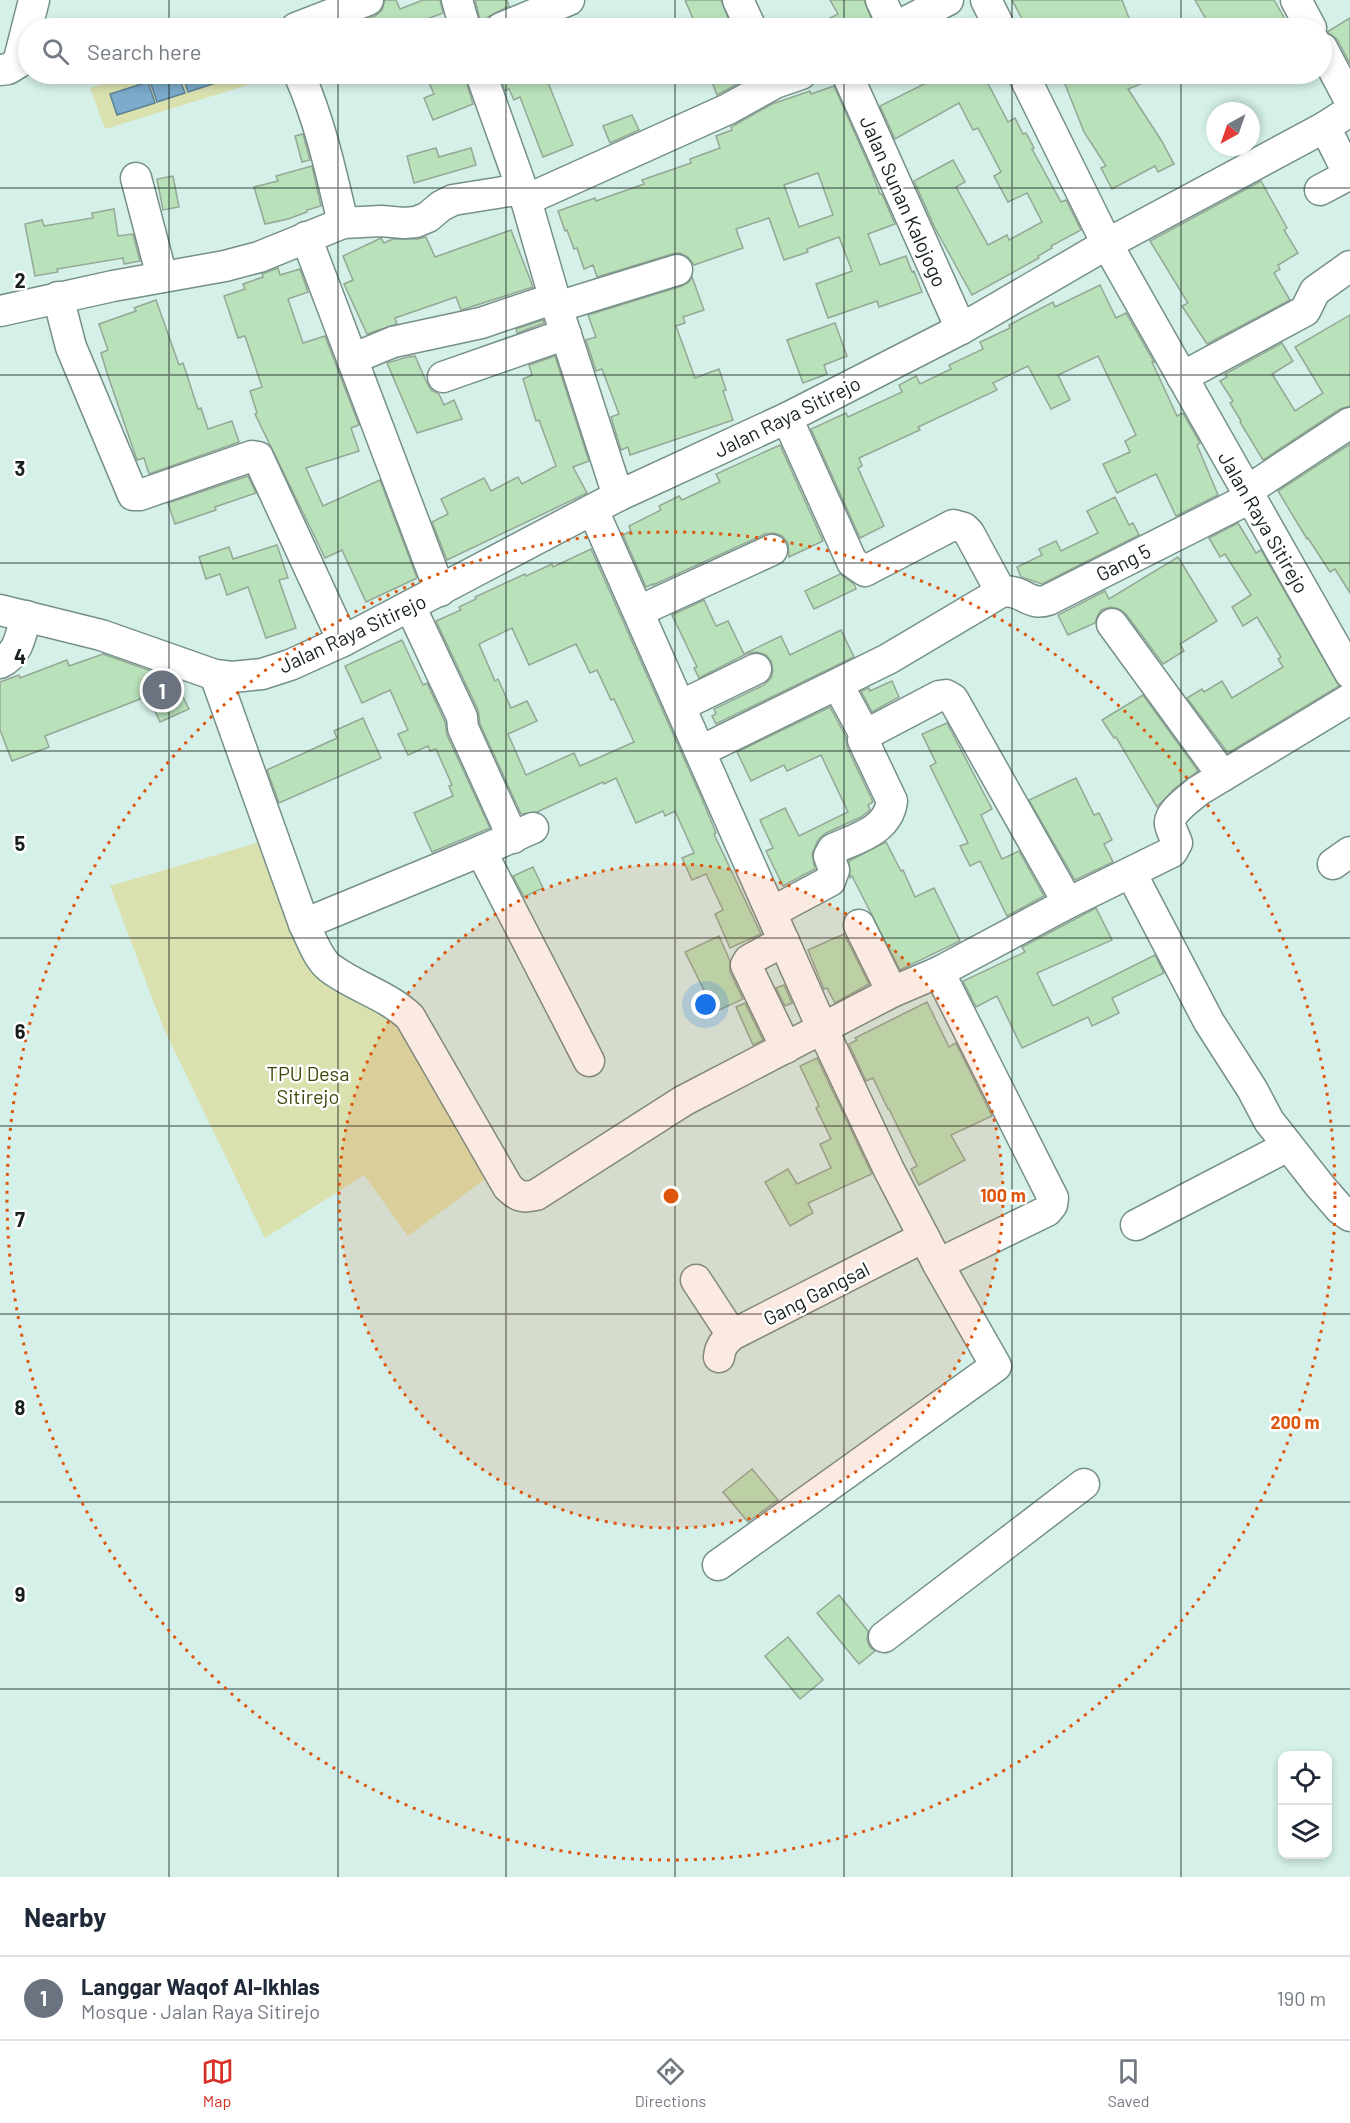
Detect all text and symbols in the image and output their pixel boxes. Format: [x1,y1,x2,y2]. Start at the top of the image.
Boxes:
search box [18,18,1332,84]
icon: search [39,35,72,68]
text: Search here [87,38,201,64]
north arrow [1206,102,1260,156]
street label: Jalan Sunan Kalojogo [855,112,953,290]
text: 2 [14,268,26,292]
street label: Jalan Raya Sitirejo [710,370,864,462]
street label: Jalan Raya Sitirejo [1214,447,1314,597]
text: 3 [15,456,25,480]
street label: Gang 5 [1092,538,1154,586]
street label: Jalan Raya Sitirejo [275,588,429,678]
text: 4 [14,644,26,668]
pin: 1 [142,668,182,712]
text: 5 [15,831,26,855]
your location [691,990,720,1019]
text: 6 [15,1019,26,1043]
park label: TPU Desa Sitirejo [267,1061,349,1108]
text: 100 m [980,1184,1026,1206]
centre of rings [661,1186,681,1206]
text: 7 [15,1207,25,1231]
street label: Gang Gangsal [759,1256,873,1330]
text: 8 [15,1395,26,1419]
text: 200 m [1270,1411,1320,1433]
text: 9 [15,1582,25,1606]
map controls [1278,1751,1332,1859]
button: locate [1278,1751,1332,1805]
button: layers [1278,1805,1332,1859]
text: Nearby [24,1901,106,1932]
text: Langgar Waqof Al-Ikhlas [81,1973,320,1999]
text: 1 [40,1986,47,2010]
text: 190 m [1277,1986,1326,2010]
text: Mosque · Jalan Raya Sitirejo [81,1999,320,2023]
tab: Map [201,2055,234,2110]
tab: Directions [635,2055,706,2110]
tab: Saved [1107,2055,1149,2110]

